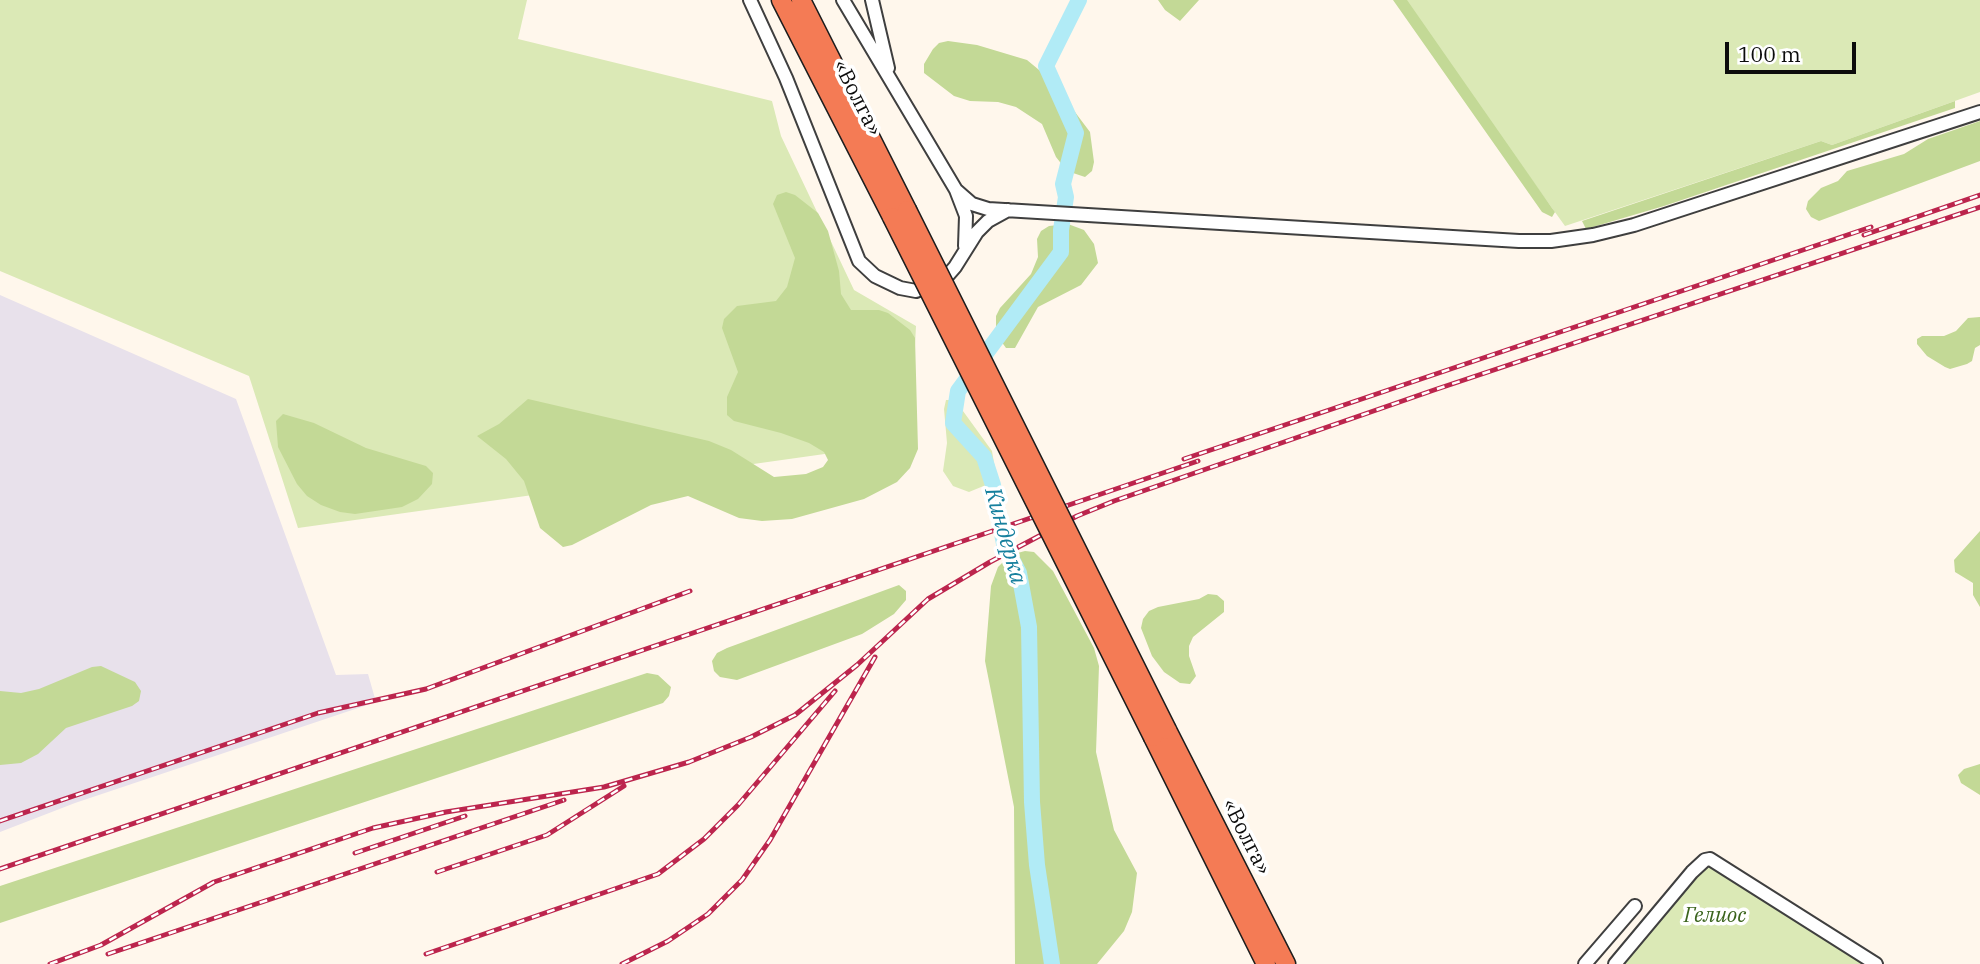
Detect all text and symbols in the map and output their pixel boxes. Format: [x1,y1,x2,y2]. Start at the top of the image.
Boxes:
scale bar [1728,28,1859,72]
text: 100 m [1738,40,1801,68]
street label: «Волга» [827,56,887,140]
water label: Киндерка [978,484,1032,588]
street label: «Волга» [1216,795,1276,879]
park label: Гелиос [1684,903,1746,929]

